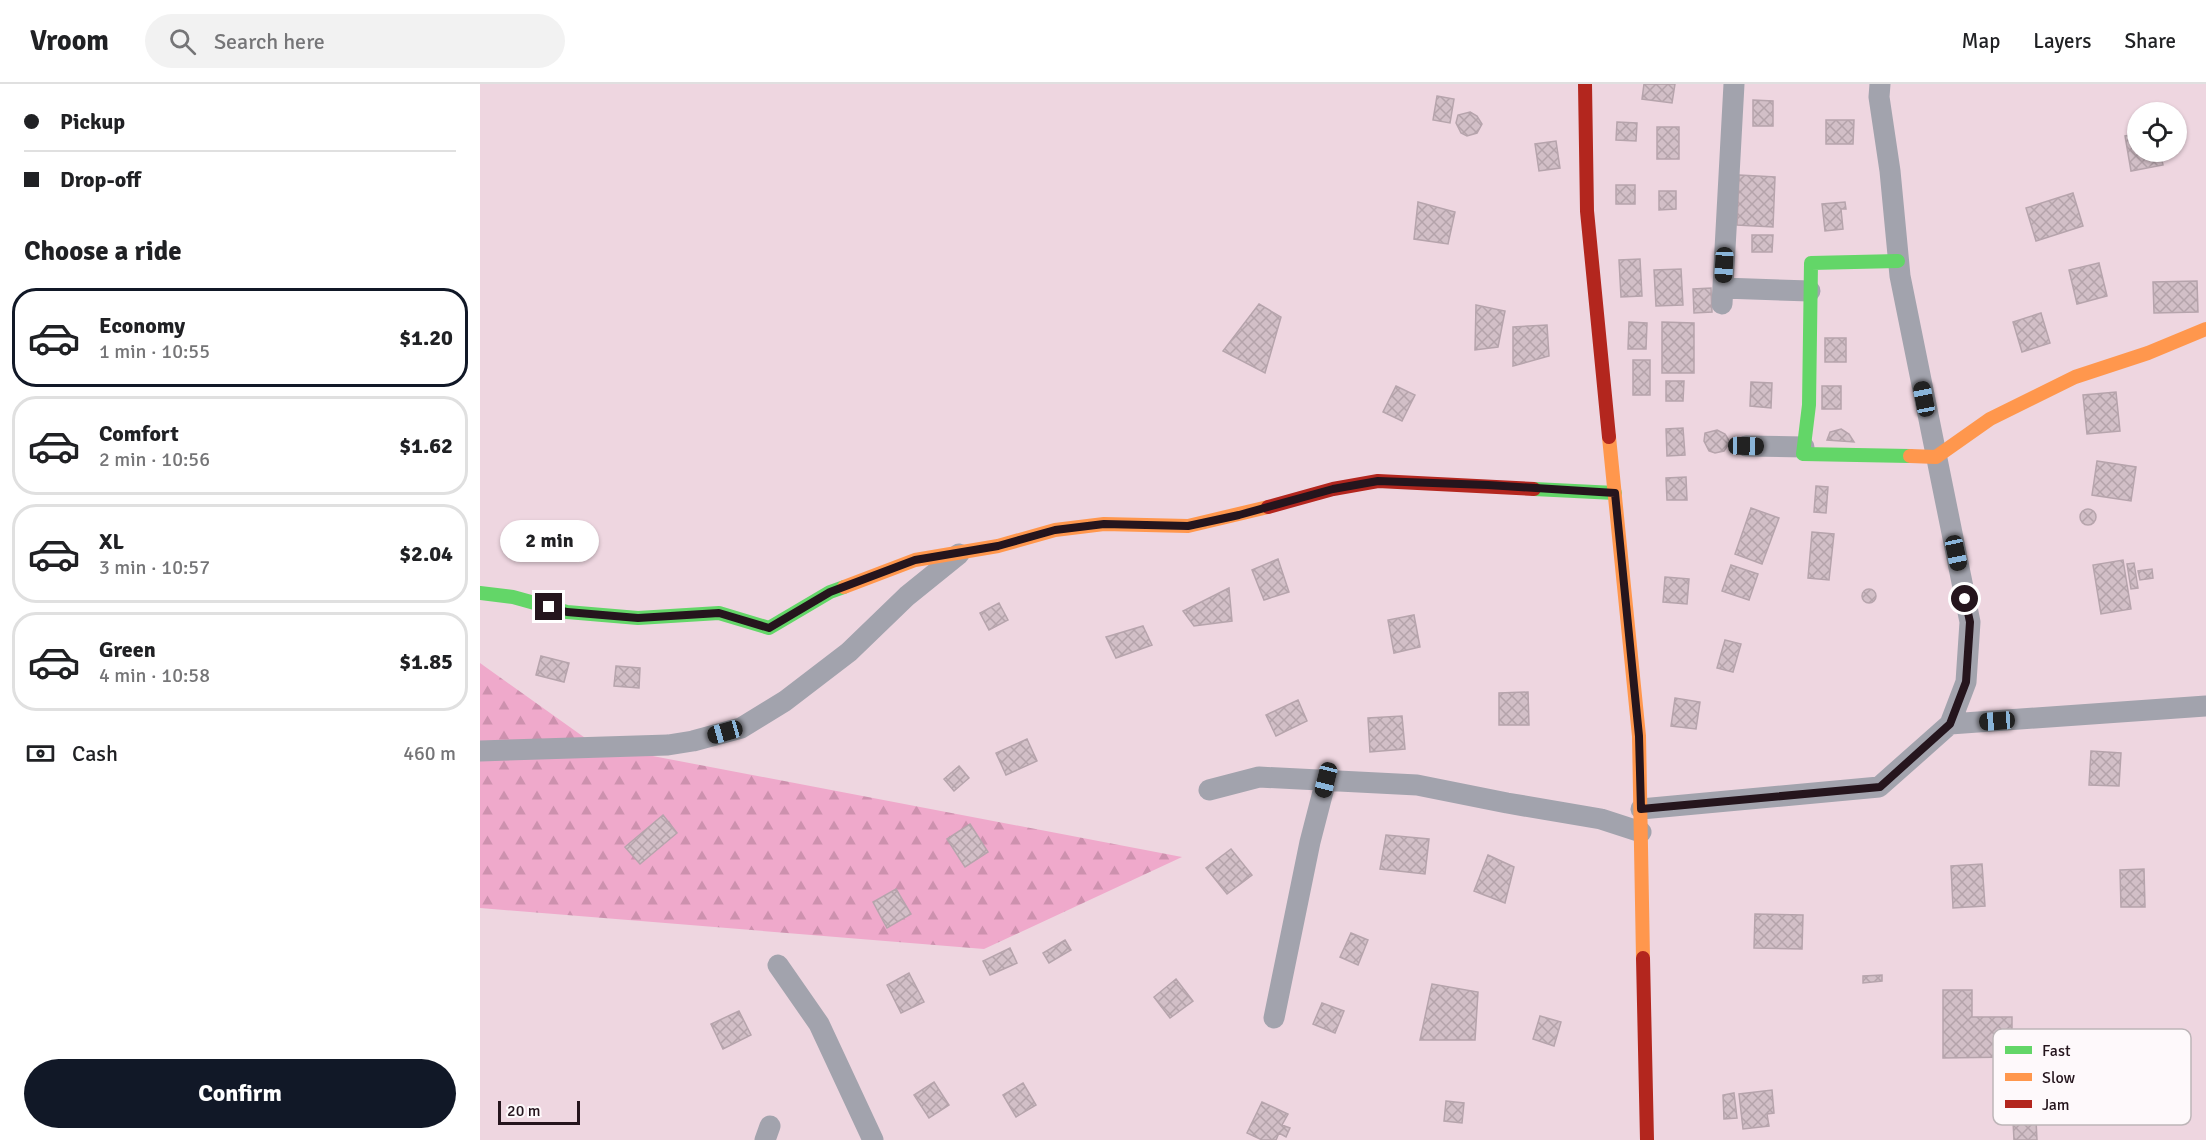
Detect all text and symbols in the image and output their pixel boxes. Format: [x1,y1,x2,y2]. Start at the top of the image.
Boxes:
search box [145,14,565,68]
text: Vroom [30,24,109,58]
icon: search [166,25,199,58]
text: Search here [214,28,325,55]
text: Map [1962,28,2000,54]
text: Layers [2033,28,2091,54]
text: Share [2124,28,2176,54]
map controls [2127,102,2187,162]
button: locate [2127,102,2187,162]
text: Pickup [60,108,125,135]
text: Drop-off [60,166,141,193]
text: Choose a ride [24,235,182,268]
car [1714,247,1734,283]
icon: car [27,311,81,365]
text: Economy [99,312,185,339]
text: $1.20 [399,324,453,351]
text: 1 min · 10:55 [99,339,210,364]
car [1912,380,1936,418]
icon: car [27,419,81,473]
text: Comfort [99,420,179,447]
text: $1.62 [399,432,453,459]
car [1728,437,1764,455]
text: 2 min · 10:56 [99,447,210,472]
callout: 2 min [500,520,598,562]
icon: car [27,527,81,581]
text: XL [99,528,124,555]
text: 2 min [525,528,574,553]
car [1943,534,1969,572]
text: $2.04 [399,540,453,567]
text: 3 min · 10:57 [99,555,210,580]
route start [1951,585,1978,612]
route end [535,593,562,620]
icon: car [27,635,81,689]
text: Green [99,636,156,663]
text: $1.85 [399,648,453,675]
text: 4 min · 10:58 [99,663,210,688]
car [1978,711,2016,731]
car [705,718,745,746]
icon: cash [24,737,57,770]
text: Cash [72,740,118,767]
text: 460 m [403,741,456,766]
car [1313,760,1339,800]
legend [1993,1029,2191,1125]
text: Fast [2042,1041,2071,1061]
button: Confirm [24,1059,456,1128]
text: Slow [2042,1068,2076,1088]
text: Jam [2042,1095,2070,1115]
scale bar [498,1098,580,1126]
text: 20 m [507,1101,541,1121]

